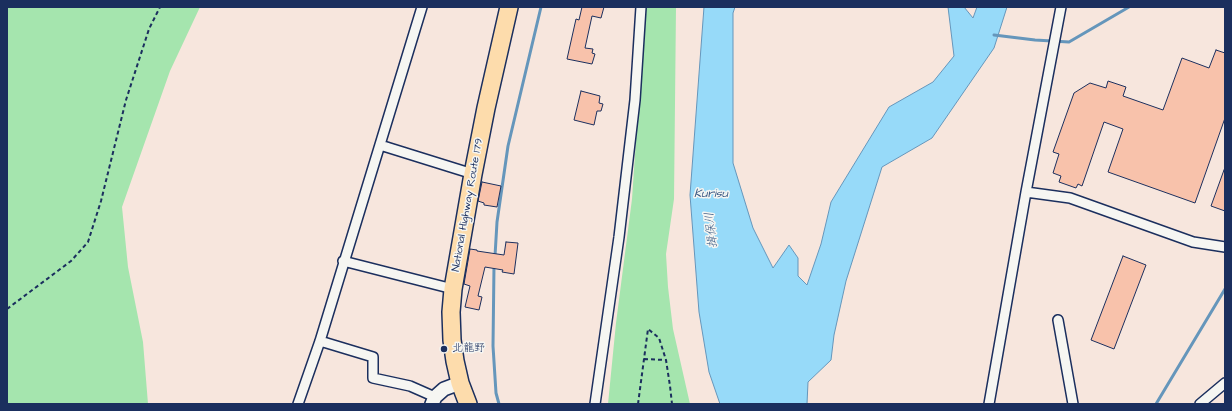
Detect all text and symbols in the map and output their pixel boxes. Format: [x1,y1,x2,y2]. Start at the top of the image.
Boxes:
street label: National Highway Route 179 [450,137,486,273]
water label: Kurisu [694,187,728,201]
water label: 揖保川 [703,211,721,249]
place label: 北龍野 [452,342,485,356]
marker: 北龍野 [439,344,449,354]

